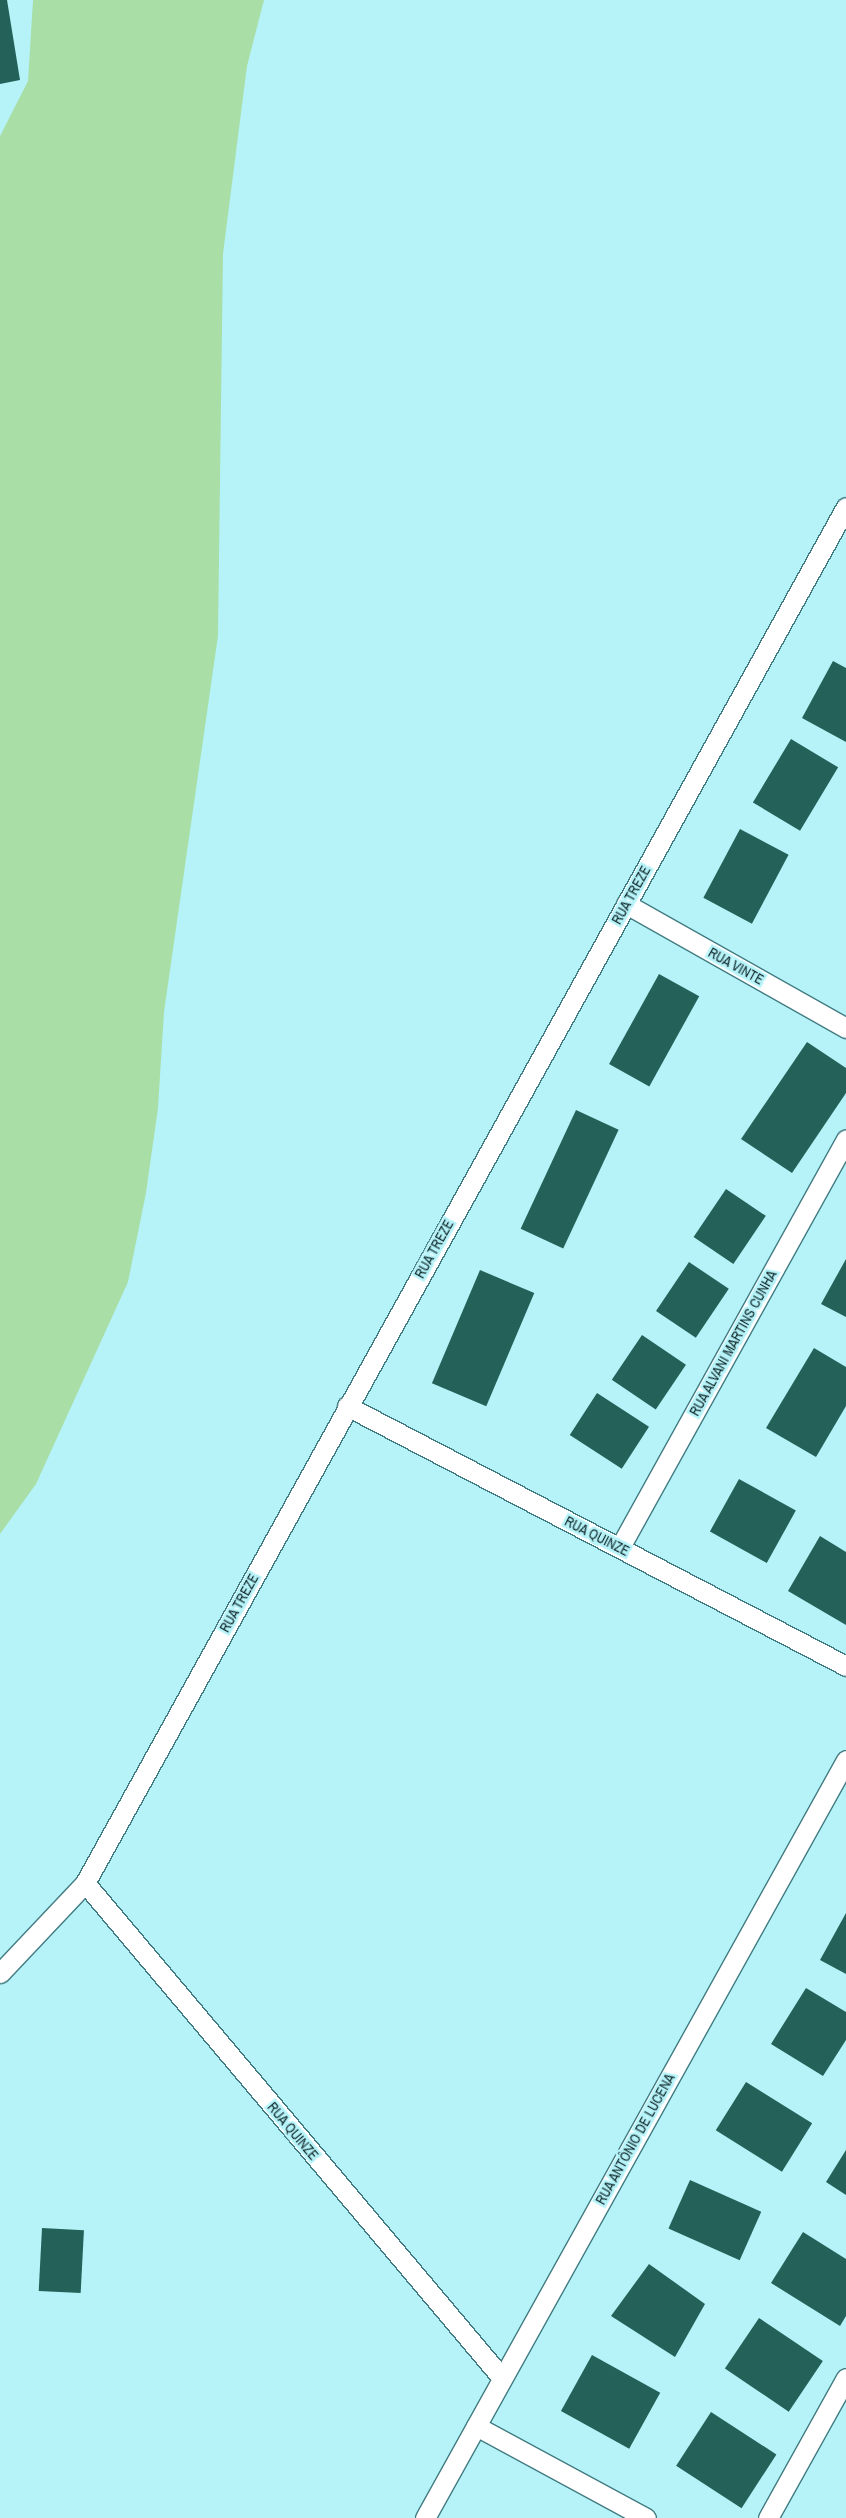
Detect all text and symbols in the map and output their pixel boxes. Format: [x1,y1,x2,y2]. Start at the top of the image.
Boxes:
street label: RUA TREZE [608,862,654,928]
street label: RUA VINTE [705,944,767,988]
street label: RUA TREZE [411,1216,457,1282]
street label: RUA ALVANI MARTINS CUNHA [686,1267,780,1419]
street label: RUA QUINZE [562,1512,632,1560]
street label: RUA TREZE [216,1570,262,1636]
street label: RUA ANTÔNIO DE LUCENA [592,2070,678,2208]
street label: RUA QUINZE [264,2098,322,2164]

